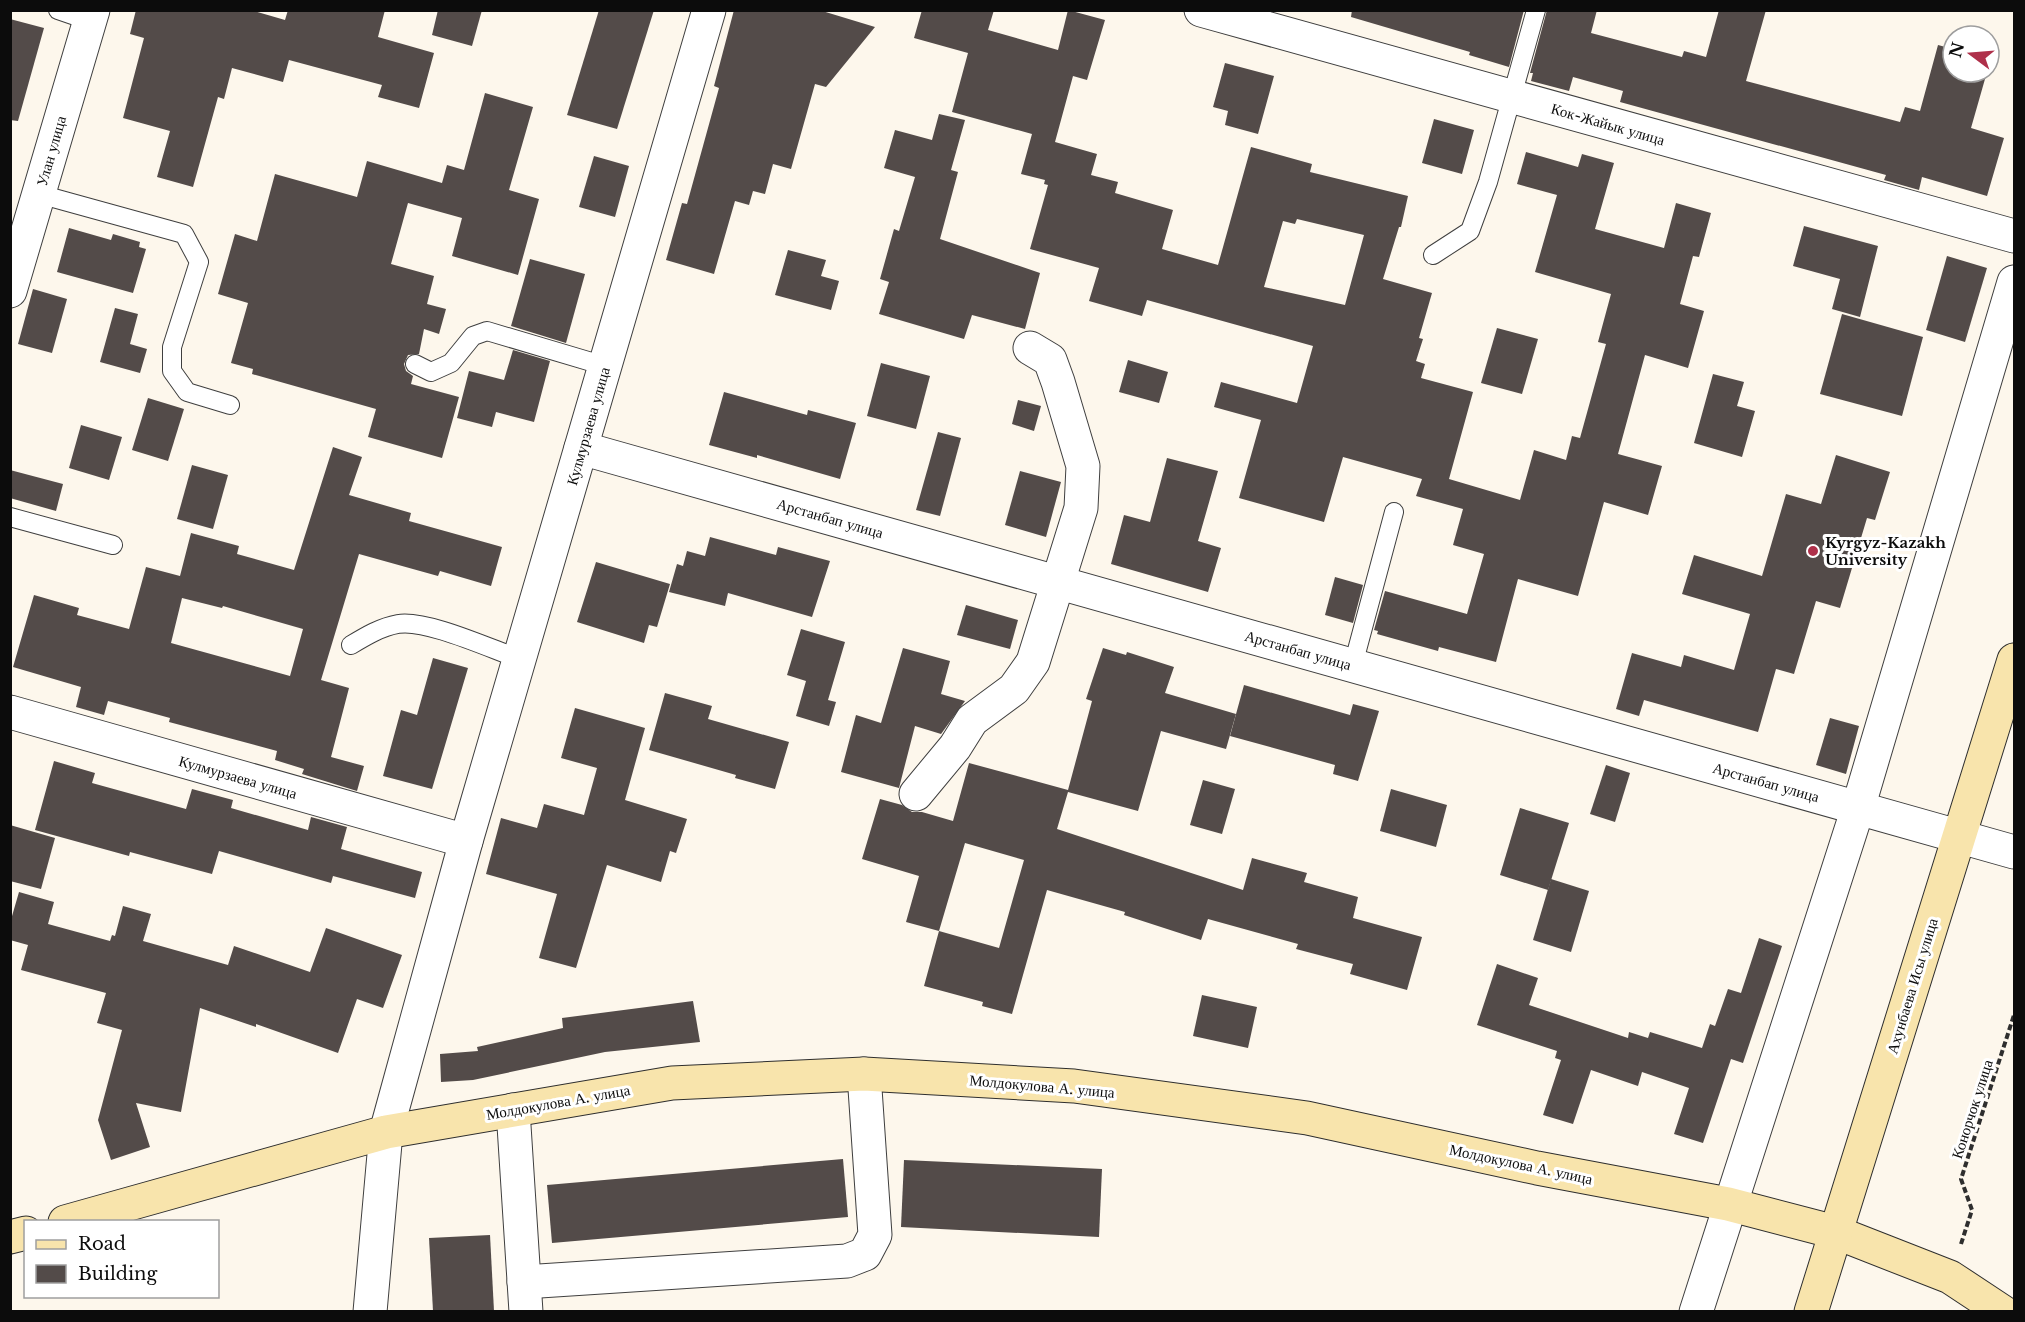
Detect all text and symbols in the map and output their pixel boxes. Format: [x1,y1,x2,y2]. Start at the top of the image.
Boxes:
north arrow [1941,24,2001,84]
text: N [1945,40,1968,60]
street label: Кок-Жайык улица [1549,99,1667,149]
street label: Улан улица [32,113,70,188]
street label: Кулмурзаева улица [562,364,614,487]
street label: Арстанбап улица [775,494,886,542]
place label: Kyrgyz-Kazakh University [1825,533,1946,569]
marker: Kyrgyz-Kazakh University [1806,544,1820,558]
street label: Арстанбап улица [1243,626,1354,674]
street label: Кулмурзаева улица [177,751,300,803]
street label: Арстанбап улица [1711,758,1822,806]
street label: Ахунбаева Исы улица [1882,915,1942,1056]
street label: Конорчок улица [1947,1057,1997,1161]
street label: Молдокулова А. улица [969,1070,1116,1102]
street label: Молдокулова А. улица [485,1080,632,1124]
street label: Молдокулова А. улица [1448,1140,1595,1189]
legend [24,1220,219,1298]
text: Road [78,1233,126,1255]
text: Building [78,1263,157,1285]

